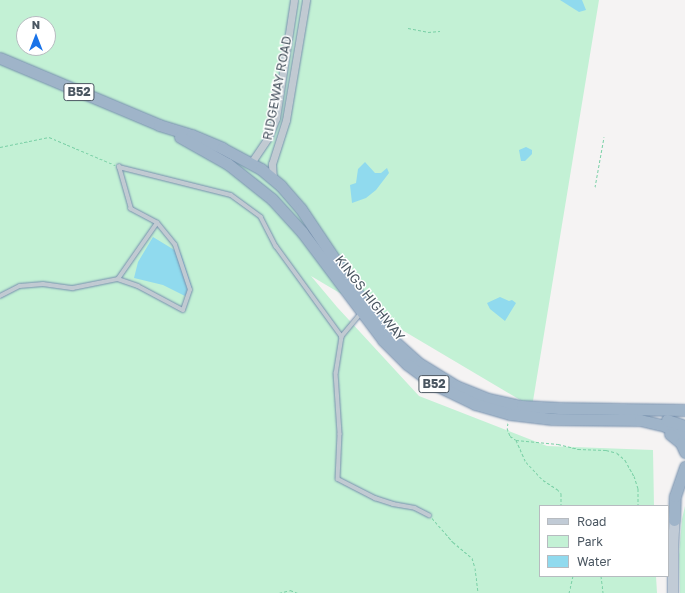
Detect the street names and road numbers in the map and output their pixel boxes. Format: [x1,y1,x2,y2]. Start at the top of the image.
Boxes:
street label: RIDGEWAY ROAD [259,35,295,141]
road number: B52 [63,82,95,102]
street label: KINGS HIGHWAY [332,252,408,344]
road number: B52 [418,374,450,394]

